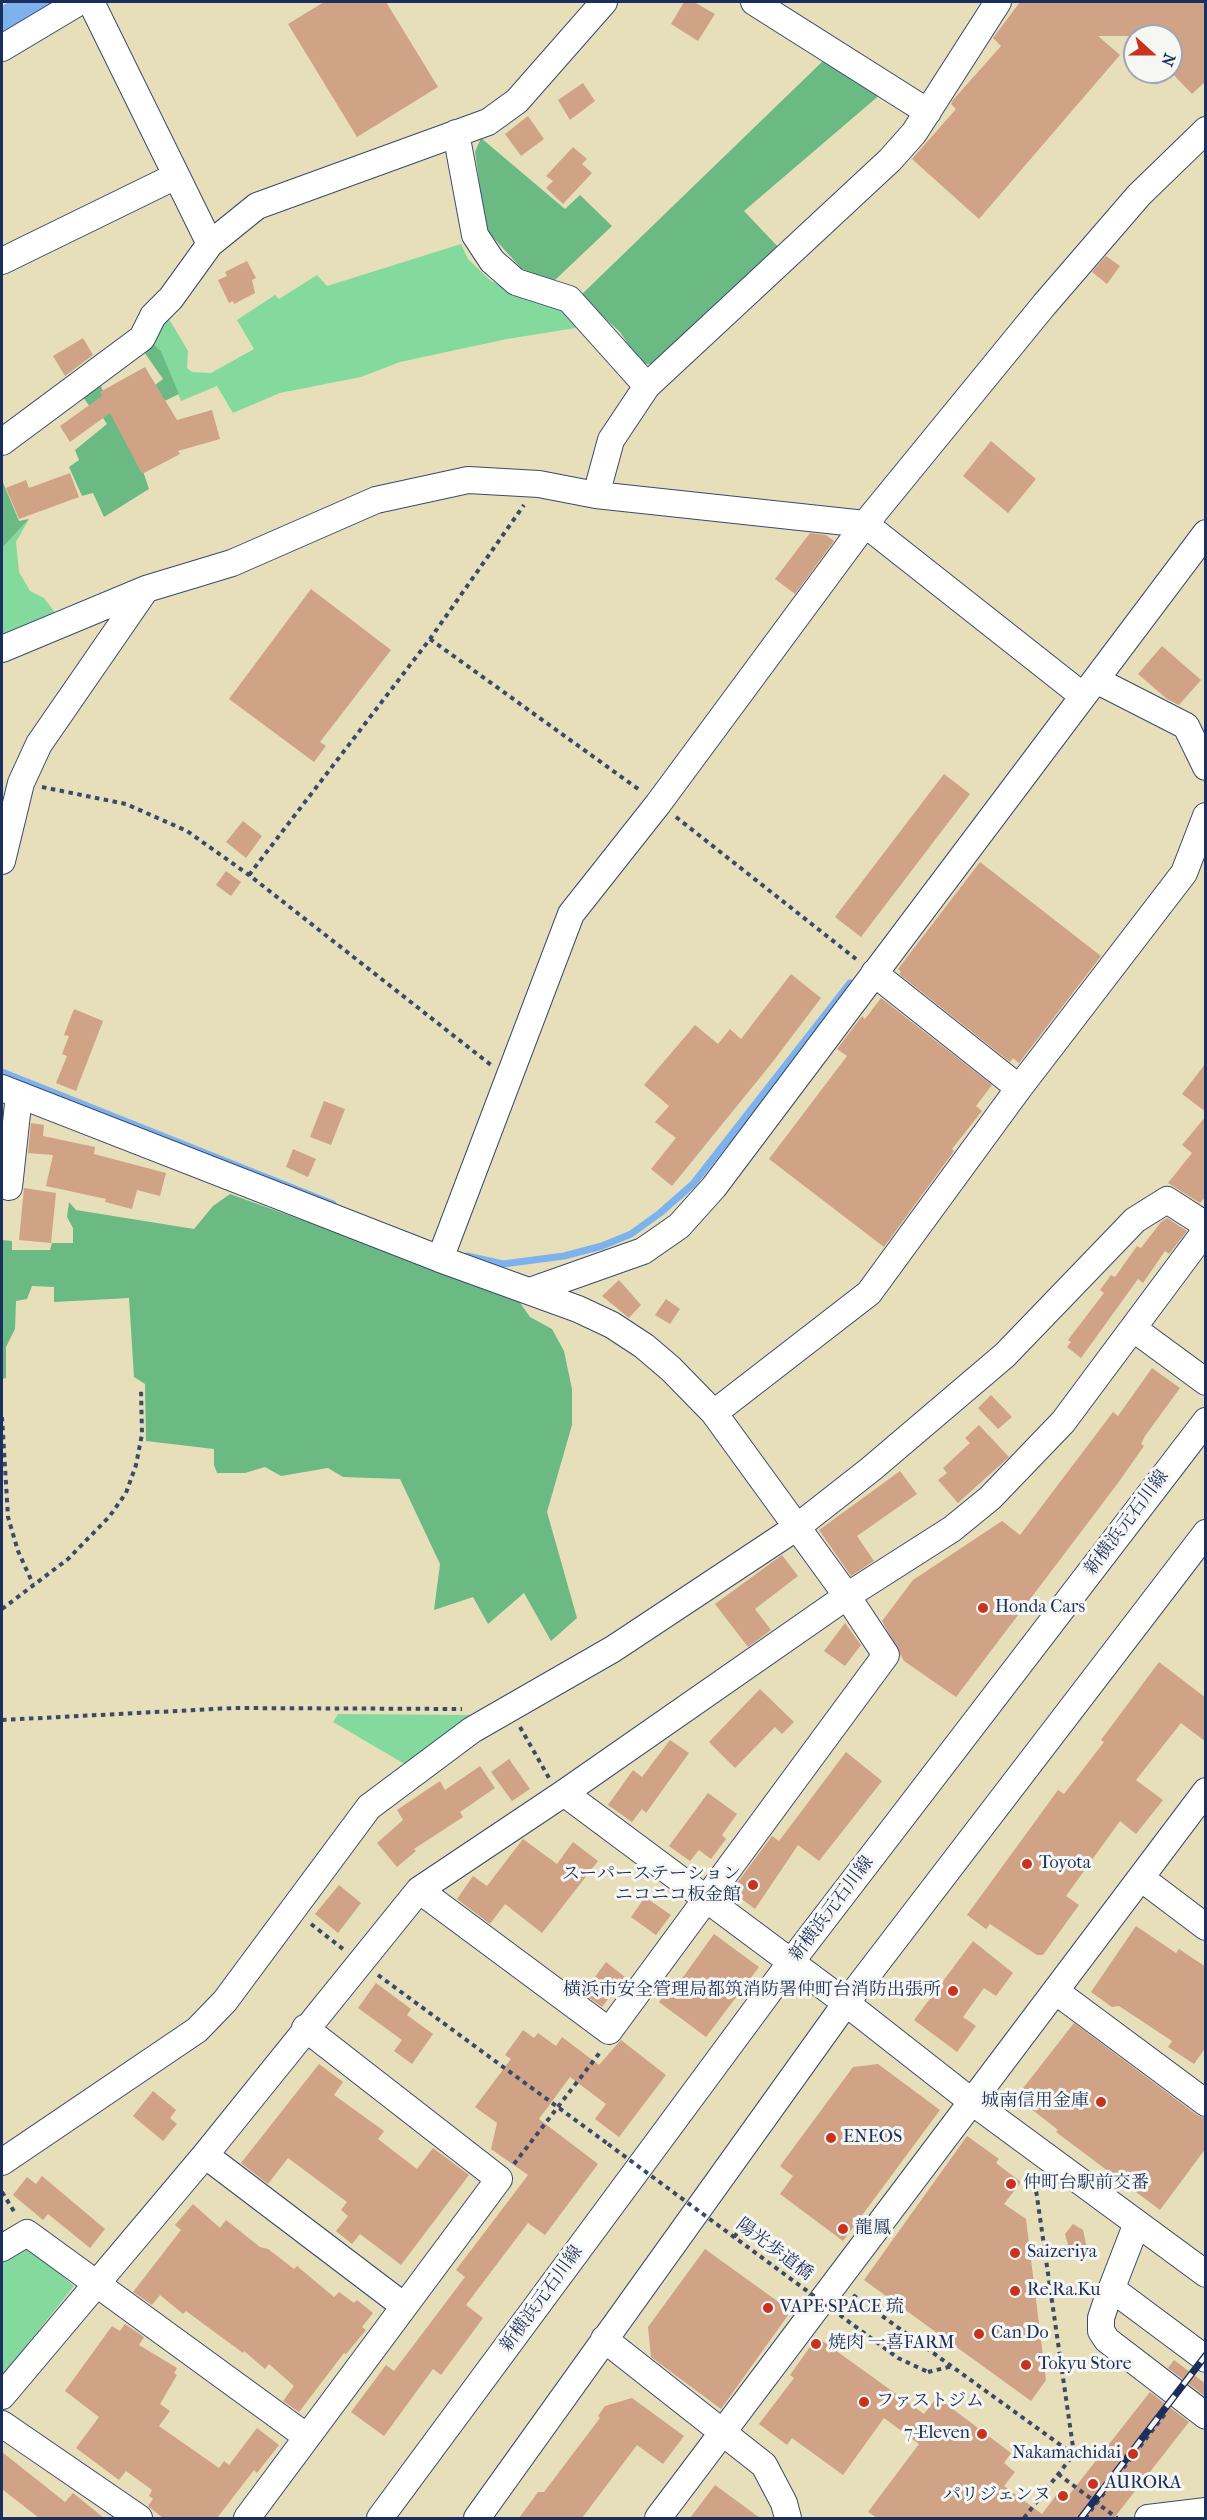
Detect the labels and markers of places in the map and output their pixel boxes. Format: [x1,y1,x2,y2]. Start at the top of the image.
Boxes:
place label: Honda Cars [995,1597,1085,1619]
marker: Honda Cars [976,1601,990,1615]
place label: Toyota [1039,1853,1091,1875]
marker: Toyota [1020,1857,1034,1871]
place label: スーパーステーション ニコニコ板金館 [562,1864,741,1906]
marker: スーパーステーション ニコニコ板金館 [746,1878,760,1892]
place label: 横浜市安全管理局都筑消防署仲町台消防出張所 [563,1980,941,2002]
marker: 横浜市安全管理局都筑消防署仲町台消防出張所 [946,1984,960,1998]
place label: 城南信用金庫 [981,2091,1089,2113]
marker: 城南信用金庫 [1094,2095,1108,2109]
place label: ENEOS [843,2127,902,2149]
marker: ENEOS [824,2131,838,2145]
place label: 仲町台駅前交番 [1023,2173,1149,2195]
marker: 仲町台駅前交番 [1004,2177,1018,2191]
place label: 龍鳳 [855,2218,891,2240]
marker: 龍鳳 [836,2222,850,2236]
place label: Saizeriya [1027,2242,1097,2264]
marker: Saizeriya [1008,2246,1022,2260]
place label: Re.Ra.Ku [1027,2280,1100,2302]
marker: Re.Ra.Ku [1008,2284,1022,2298]
place label: VAPE SPACE 琉 [780,2297,904,2319]
marker: VAPE SPACE 琉 [761,2301,775,2315]
place label: Can Do [991,2323,1049,2345]
marker: Can Do [972,2327,986,2341]
place label: 焼肉 一喜FARM [828,2333,954,2355]
marker: 焼肉 一喜FARM [809,2337,823,2351]
place label: Tokyu Store [1038,2354,1132,2376]
marker: Tokyu Store [1019,2358,1033,2372]
place label: ファストジム [876,2391,984,2413]
marker: ファストジム [857,2395,871,2409]
place label: 7-Eleven [904,2423,970,2445]
marker: 7-Eleven [975,2427,989,2441]
place label: Nakamachidai [1012,2443,1121,2465]
marker: Nakamachidai [1126,2447,1140,2461]
place label: AURORA [1105,2473,1182,2495]
marker: AURORA [1086,2477,1100,2491]
place label: パリジェンヌ [943,2485,1051,2507]
marker: パリジェンヌ [1056,2489,1070,2503]

